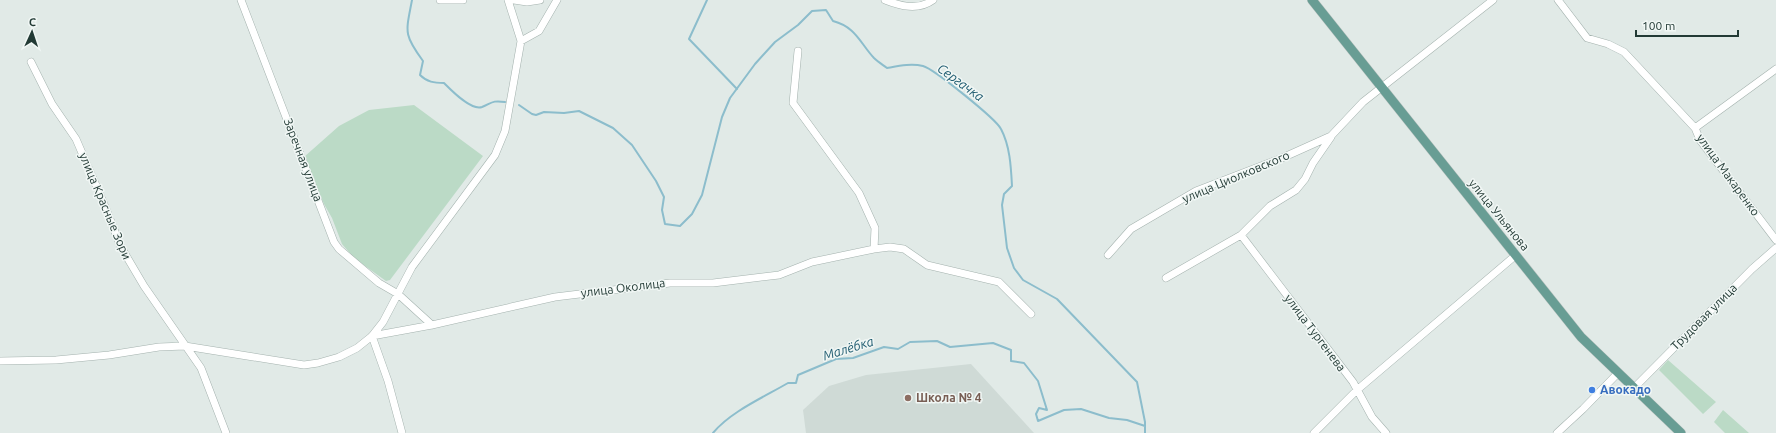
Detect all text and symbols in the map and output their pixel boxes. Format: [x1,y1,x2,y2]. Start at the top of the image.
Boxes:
north arrow [12,12,52,52]
scale bar [1636,12,1738,38]
text: С [29,16,36,28]
text: 100 m [1642,19,1675,32]
water label: Сергачка [935,61,987,103]
street label: Заречная улица [282,116,325,203]
street label: улица Макаренко [1694,131,1763,218]
street label: улица Циолковского [1180,148,1291,205]
street label: улица Красные Зори [77,150,134,261]
street label: улица Ульянова [1467,176,1532,253]
street label: улица Околица [580,276,666,299]
street label: Трудовая улица [1668,281,1739,352]
street label: улица Тургенева [1282,292,1349,374]
water label: Малёбка [821,334,875,362]
place label: Авокадо [1600,383,1651,396]
marker: Авокадо [1587,385,1597,395]
place label: Школа № 4 [916,391,982,404]
marker: Школа № 4 [903,393,913,403]

